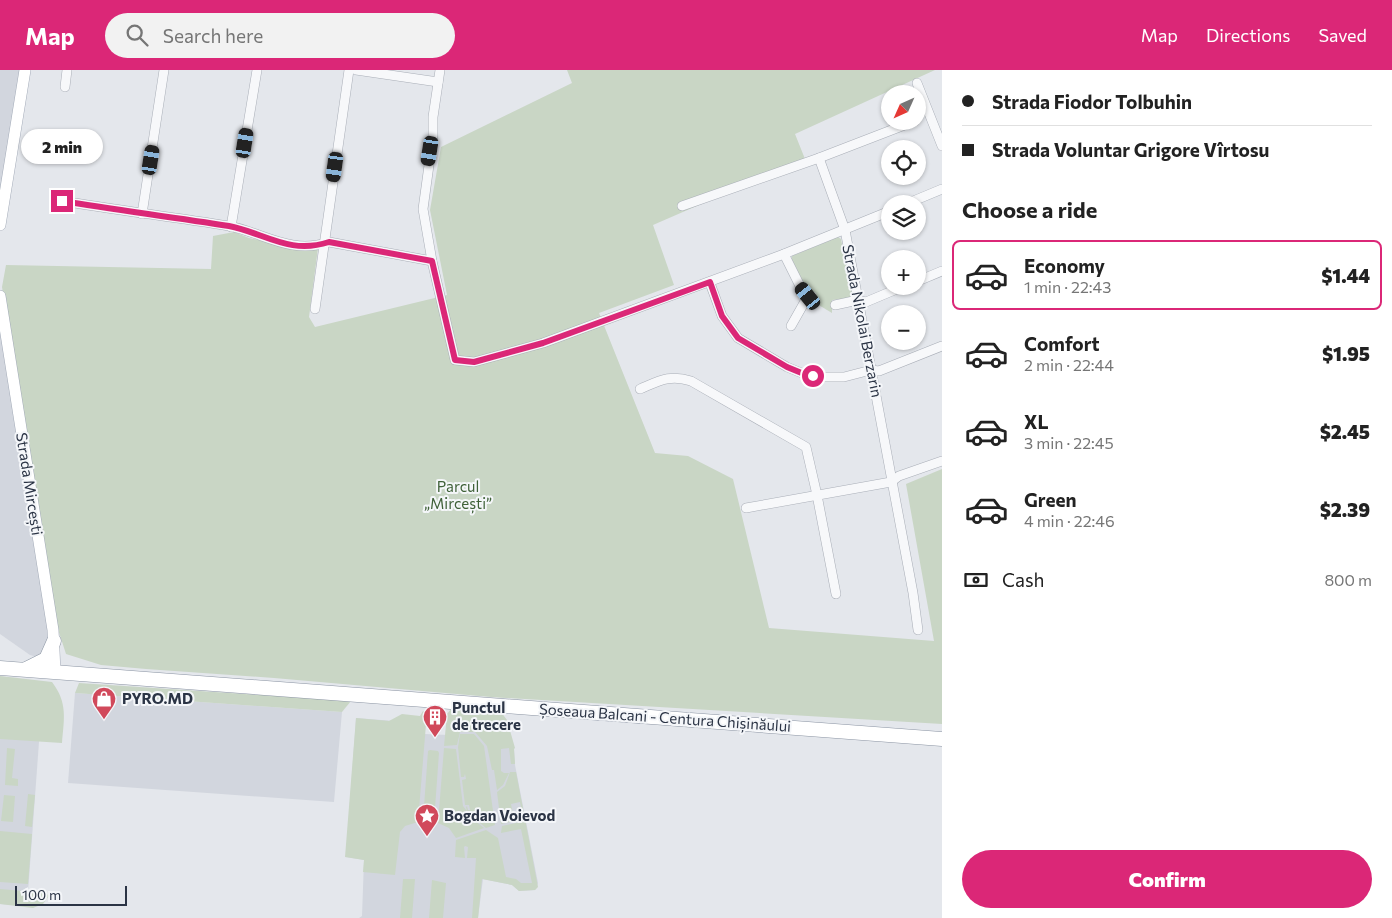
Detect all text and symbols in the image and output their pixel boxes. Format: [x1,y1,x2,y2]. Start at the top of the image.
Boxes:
search box [105,13,455,58]
text: Map [25,21,75,50]
icon: search [123,21,151,49]
text: Search here [163,24,263,47]
text: Map [1141,24,1178,46]
text: Directions [1206,24,1290,46]
text: Saved [1318,24,1367,46]
north arrow [881,85,926,130]
map controls [881,85,926,350]
text: Strada Fiodor Tolbuhin [992,90,1192,113]
car [235,127,254,159]
callout: 2 min [21,128,103,164]
car [420,135,439,167]
text: 2 min [42,137,82,156]
text: Strada Voluntar Grigore Vîrtosu [992,138,1269,161]
button: locate [881,140,926,185]
car [141,144,160,176]
car [325,151,344,183]
route end [51,190,73,212]
button: layers [881,195,926,240]
text: Choose a ride [962,196,1097,223]
street label: Strada Nikolai Berzarin [839,243,887,399]
button: + [881,250,926,295]
icon: car [964,253,1009,298]
text: Economy [1024,254,1105,277]
text: $1.44 [1321,264,1370,287]
text: 1 min · 22:43 [1024,277,1111,296]
car [792,280,823,312]
button: − [881,305,926,350]
icon: car [964,331,1009,376]
text: Comfort [1024,332,1100,355]
text: $1.95 [1322,342,1370,365]
text: 2 min · 22:44 [1024,355,1114,374]
route start [802,365,824,387]
icon: car [964,409,1009,454]
text: XL [1024,410,1049,433]
text: $2.45 [1320,420,1370,443]
street label: Strada Mircești [11,431,47,537]
text: 3 min · 22:45 [1024,433,1114,452]
park label: Parcul „Mircești” [424,477,492,514]
icon: car [964,487,1009,532]
text: Green [1024,488,1076,511]
text: $2.39 [1320,498,1370,521]
text: 4 min · 22:46 [1024,511,1115,530]
icon: cash [962,566,990,594]
text: Cash [1002,568,1044,591]
text: 800 m [1324,570,1372,589]
shop icon: PYRO.MD [91,686,117,720]
place label: PYRO.MD [122,689,193,707]
place label: Punctul de trecere [452,698,521,733]
street label: Șoseaua Balcani - Centura Chișinăului [538,699,792,737]
building icon: Punctul de trecere [422,704,448,738]
place icon: Bogdan Voievod [414,803,440,837]
place label: Bogdan Voievod [444,806,555,824]
button: Confirm [962,850,1372,908]
scale bar [15,883,128,906]
text: 100 m [22,886,61,903]

